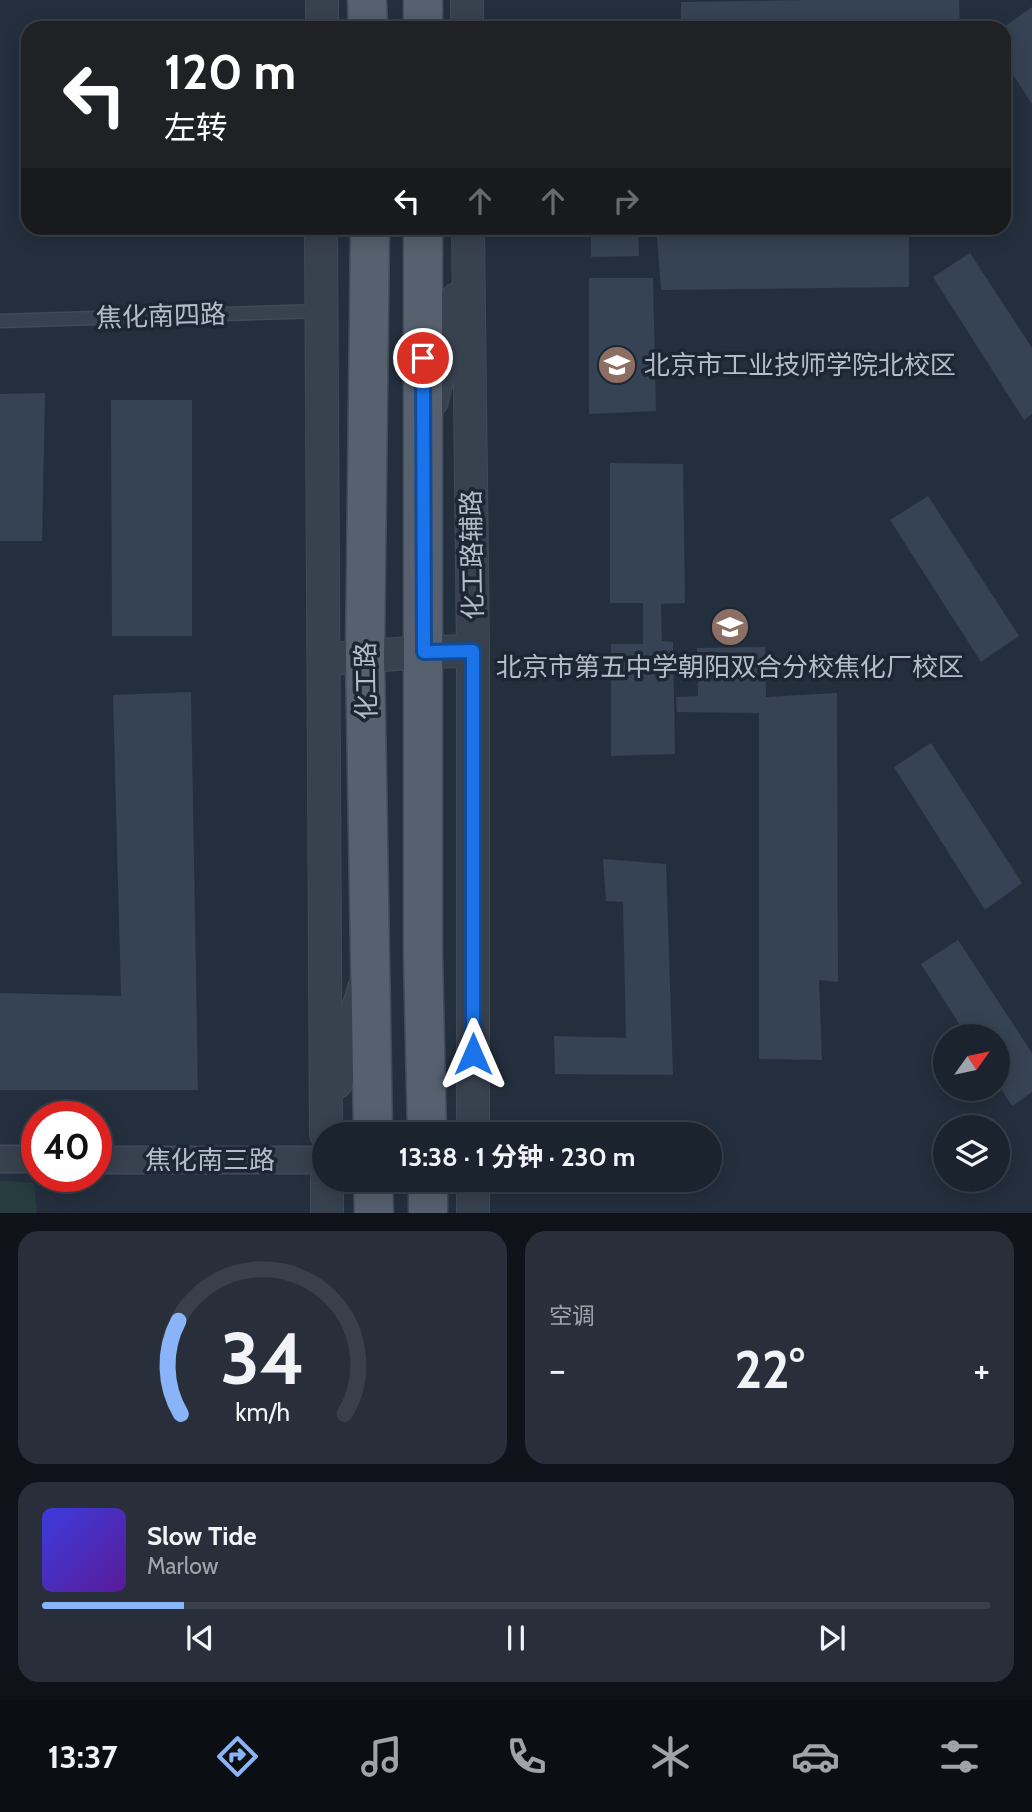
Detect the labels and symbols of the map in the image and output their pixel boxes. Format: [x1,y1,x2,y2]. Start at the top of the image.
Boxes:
street label: 焦化南四路 [95,298,227,334]
pin [393,328,453,388]
school or university icon: 北京市工业技师学院北校区 [596,344,638,386]
place label: 北京市工业技师学院北校区 [644,349,956,381]
street label: 化工路辅路 [455,490,489,620]
school or university icon: 北京市第五中学朝阳双合分校焦化厂校区 [709,606,751,648]
street label: 化工路 [349,642,383,720]
place label: 北京市第五中学朝阳双合分校焦化厂校区 [496,651,964,683]
position arrow [436,1017,510,1091]
north arrow [933,1024,1010,1101]
speed limit sign: 40 [21,1101,112,1192]
street label: 焦化南三路 [145,1144,275,1176]

